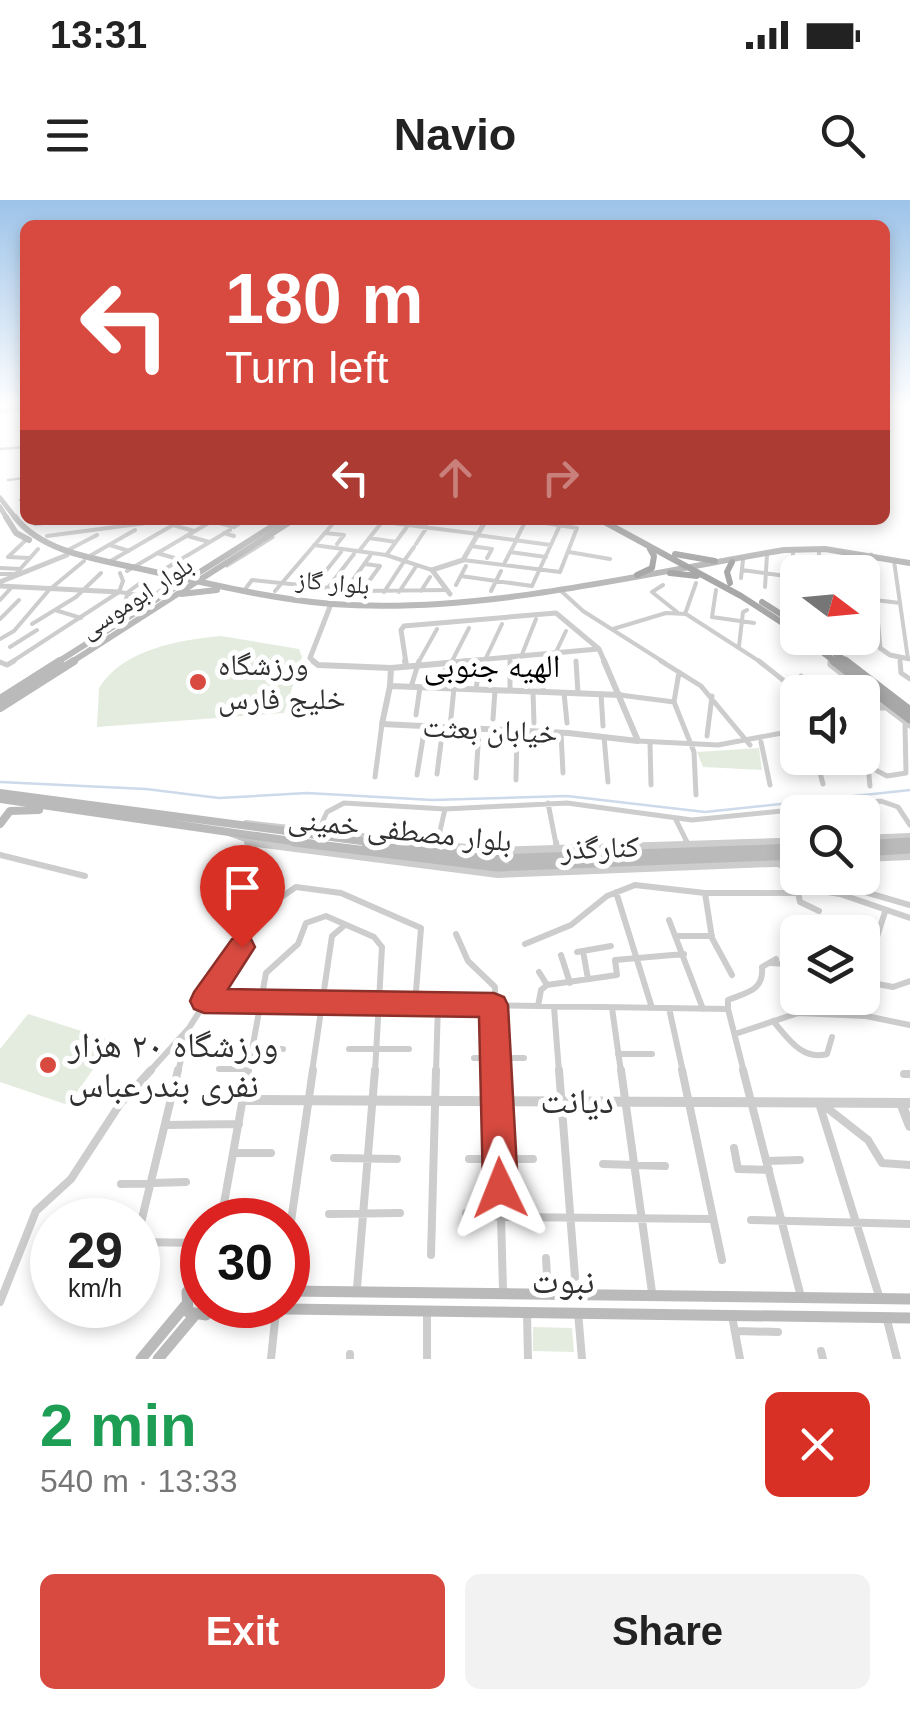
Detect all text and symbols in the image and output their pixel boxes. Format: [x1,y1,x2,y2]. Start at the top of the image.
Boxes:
text: 13:31 [50,14,147,56]
icon: menu [40,108,95,163]
icon: search [815,108,870,163]
text: Navio [394,109,516,160]
icon: left [60,260,190,390]
text: 180 m [225,260,423,338]
text: Turn left [225,342,388,393]
icon: left [323,450,378,505]
icon: ahead [428,450,483,505]
icon: right [533,450,588,505]
street label: بلوار ابوموسی [74,550,199,645]
north arrow [780,555,880,655]
map controls [780,555,880,1015]
street label: بلوار گاز [294,565,371,600]
place label: ورزشگاه خلیج فارس [218,648,346,718]
district label: الهیه جنوبی [424,648,560,686]
marker: ورزشگاه خلیج فارس [187,671,209,693]
button: sound [780,675,880,775]
street label: خیابان بعثت [422,709,558,752]
button: search [780,795,880,895]
street label: بلوار مصطفی خمینی [286,801,514,860]
street label: کنارگذر [559,830,640,865]
pin [200,845,285,948]
icon: arrive [215,860,270,915]
button: layers [780,915,880,1015]
place label: ورزشگاه ۲۰ هزار نفری بندرعباس [67,1025,278,1106]
marker: ورزشگاه ۲۰ هزار نفری بندرعباس [37,1054,59,1076]
street label: دیانت [540,1081,614,1121]
position arrow [448,1136,552,1240]
speed limit sign: 30 [180,1198,310,1328]
text: 29 [67,1223,123,1279]
street label: نبوت [531,1261,595,1301]
text: km/h [68,1274,122,1302]
text: 2 min [40,1392,197,1459]
button: close [765,1392,870,1497]
text: 540 m · 13:33 [40,1463,237,1499]
button: Exit [40,1574,445,1689]
button: Share [465,1574,870,1689]

